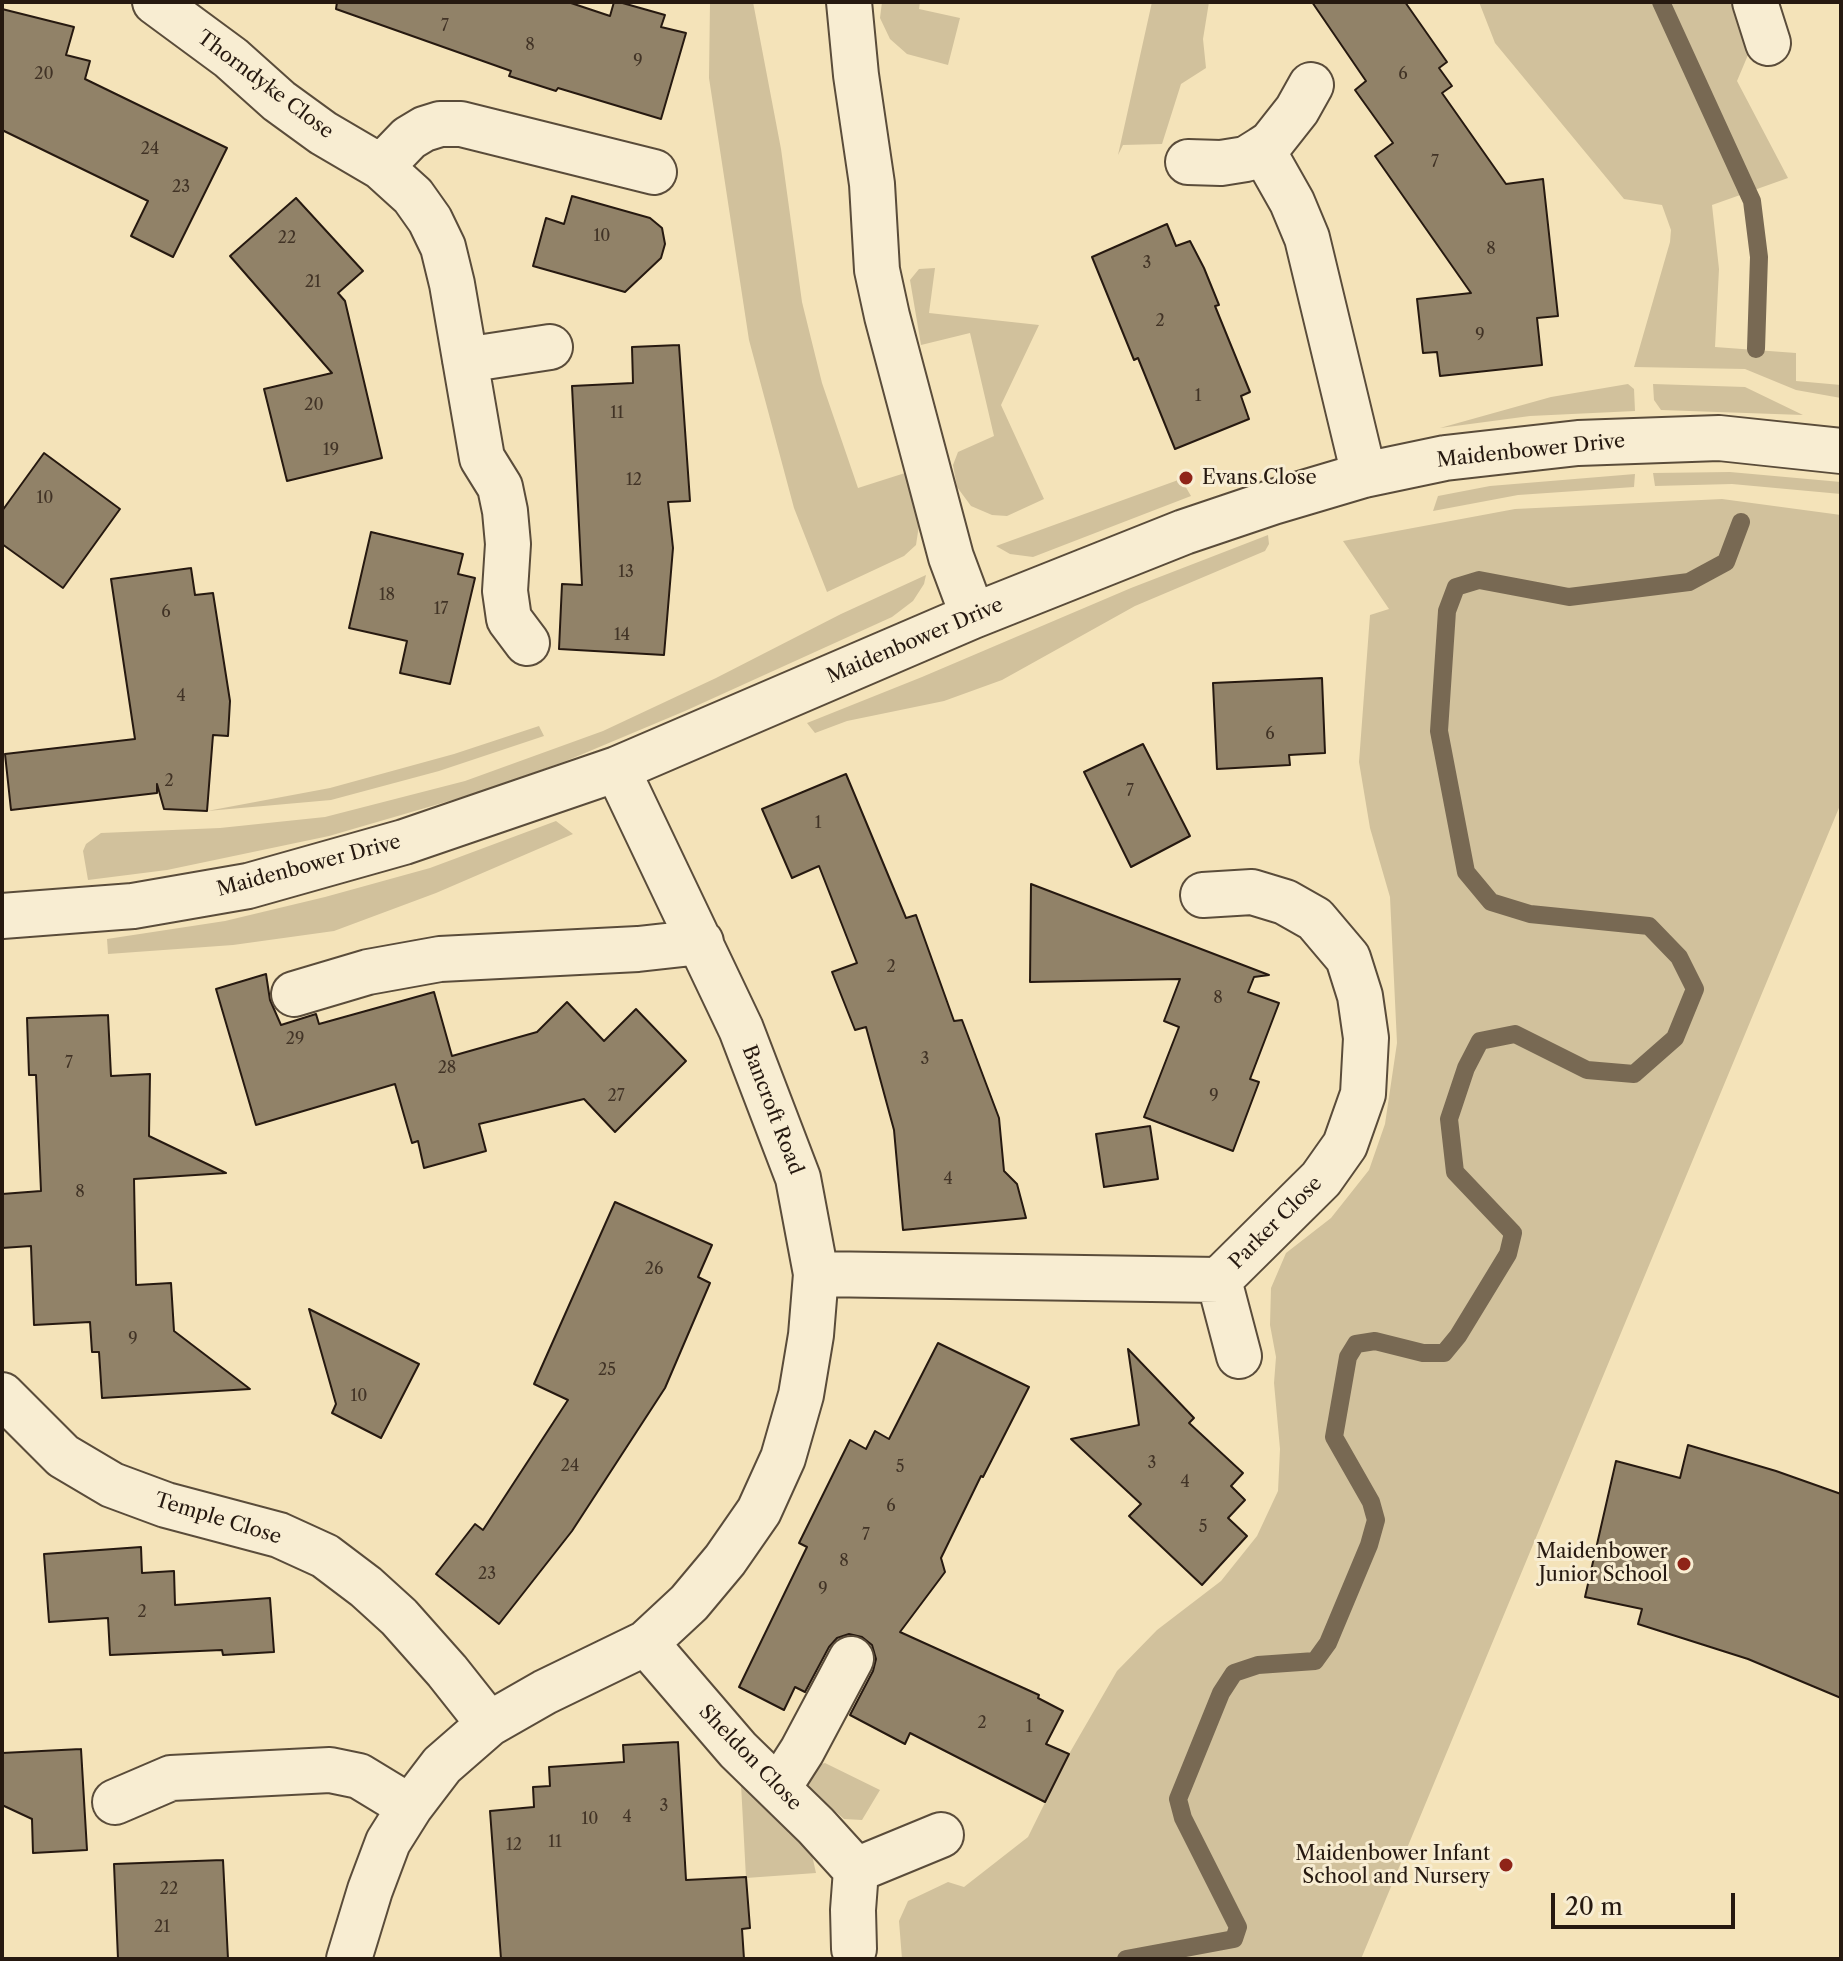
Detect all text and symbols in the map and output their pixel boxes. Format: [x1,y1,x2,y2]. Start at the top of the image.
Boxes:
house number: 7 [441,16,449,36]
street label: Thorndyke Close [192,26,338,144]
house number: 8 [525,35,535,55]
house number: 9 [633,51,643,71]
house number: 20 [34,64,54,84]
house number: 6 [1398,64,1408,84]
house number: 24 [141,139,159,159]
house number: 7 [1431,152,1439,172]
house number: 23 [172,177,190,197]
house number: 10 [594,226,610,246]
house number: 22 [278,228,296,248]
house number: 8 [1486,239,1496,259]
house number: 3 [1143,253,1151,273]
house number: 21 [305,272,321,292]
house number: 2 [1155,311,1165,331]
house number: 9 [1475,325,1485,345]
house number: 1 [1195,386,1201,406]
house number: 20 [304,395,324,415]
house number: 11 [610,403,624,423]
street label: Maidenbower Drive [1436,429,1626,473]
house number: 19 [323,440,339,460]
place label: Evans Close [1202,466,1317,490]
marker: Evans Close [1177,469,1195,487]
house number: 12 [626,470,642,490]
house number: 10 [37,488,53,508]
house number: 13 [618,562,634,582]
house number: 18 [379,585,395,605]
street label: Maidenbower Drive [823,593,1007,689]
house number: 17 [434,599,448,619]
house number: 6 [161,602,171,622]
house number: 14 [614,625,630,645]
house number: 4 [176,686,186,706]
house number: 6 [1265,724,1275,744]
house number: 2 [164,771,174,791]
house number: 7 [1126,781,1134,801]
house number: 1 [815,813,821,833]
street label: Maidenbower Drive [214,830,404,902]
house number: 2 [886,957,896,977]
house number: 8 [1213,988,1223,1008]
house number: 29 [286,1029,304,1049]
street label: Bancroft Road [736,1042,808,1178]
house number: 3 [921,1049,929,1069]
house number: 7 [65,1053,73,1073]
house number: 28 [438,1058,456,1078]
house number: 27 [607,1086,625,1106]
house number: 9 [1209,1086,1219,1106]
house number: 4 [943,1169,953,1189]
street label: Parker Close [1225,1172,1327,1274]
house number: 8 [75,1182,85,1202]
house number: 26 [645,1259,663,1279]
house number: 9 [128,1329,138,1349]
house number: 25 [598,1360,616,1380]
house number: 10 [351,1386,367,1406]
house number: 3 [1148,1453,1156,1473]
house number: 24 [561,1456,579,1476]
house number: 5 [896,1457,904,1477]
house number: 4 [1180,1472,1190,1492]
street label: Temple Close [152,1488,284,1550]
house number: 6 [886,1496,896,1516]
house number: 5 [1199,1517,1207,1537]
house number: 7 [862,1525,870,1545]
place label: Maidenbower Junior School [1536,1540,1668,1587]
house number: 8 [839,1551,849,1571]
marker: Maidenbower Junior School [1675,1555,1693,1573]
house number: 23 [478,1564,496,1584]
house number: 9 [818,1579,828,1599]
house number: 2 [137,1602,147,1622]
street label: Sheldon Close [694,1700,806,1816]
house number: 2 [977,1713,987,1733]
house number: 1 [1026,1717,1032,1737]
house number: 3 [660,1796,668,1816]
house number: 4 [622,1807,632,1827]
house number: 10 [582,1809,598,1829]
house number: 11 [548,1832,562,1852]
house number: 12 [506,1835,522,1855]
place label: Maidenbower Infant School and Nursery [1295,1842,1490,1889]
marker: Maidenbower Infant School and Nursery [1497,1856,1515,1874]
scale bar [1555,1877,1739,1927]
house number: 22 [160,1879,178,1899]
text: 20 m [1565,1892,1623,1921]
house number: 21 [154,1917,170,1937]

